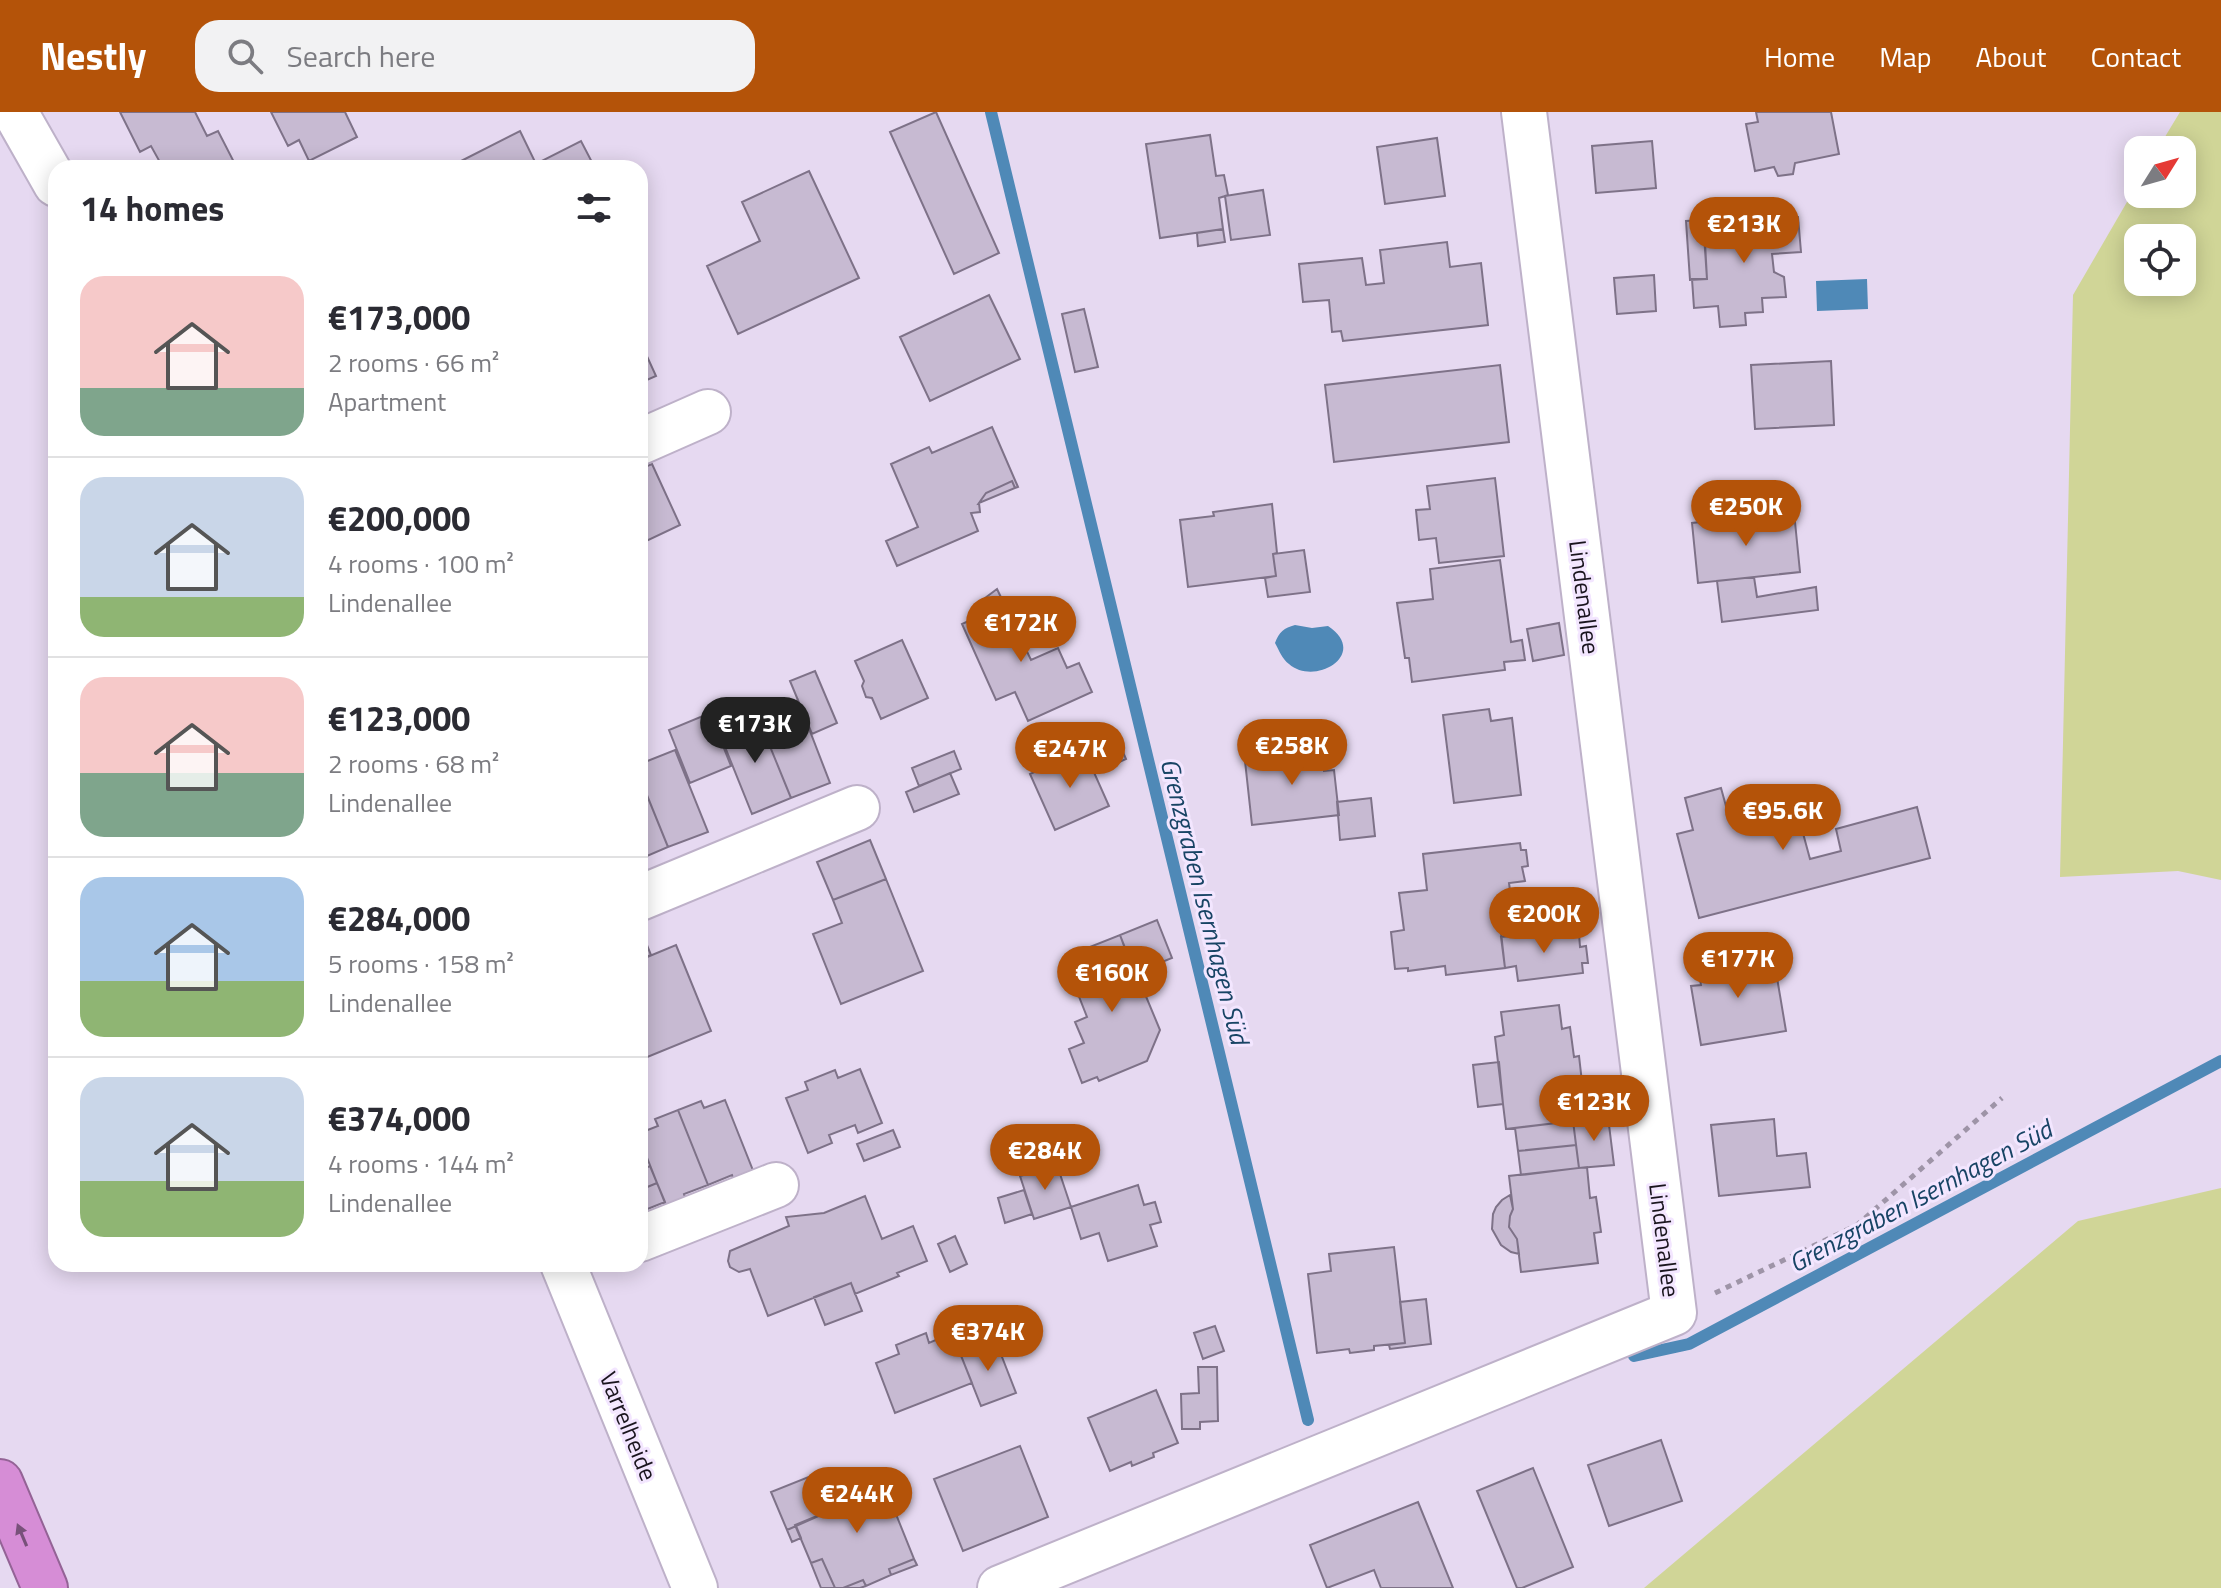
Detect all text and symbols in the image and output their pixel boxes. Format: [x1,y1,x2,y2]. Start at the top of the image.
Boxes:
search box [195,20,755,92]
text: Nestly [40,27,147,85]
text: Search here [287,33,435,79]
icon: search [223,34,267,78]
text: Home [1764,35,1835,78]
text: Map [1879,35,1932,78]
text: About [1976,35,2046,78]
text: Contact [2090,35,2181,78]
north arrow [2124,136,2196,208]
map controls [2124,136,2196,296]
text: 14 homes [80,182,224,234]
icon: filters [572,186,616,230]
pin: €213K [1688,197,1800,265]
text: €213K [1707,203,1781,242]
button: locate [2124,224,2196,296]
text: €173,000 [328,291,470,343]
icon: home [144,308,240,404]
text: 2 rooms · 66 m² [328,343,499,382]
text: Apartment [328,382,446,421]
pin: €250K [1690,480,1802,548]
text: €250K [1709,486,1783,525]
text: €200,000 [328,492,470,544]
icon: home [144,509,240,605]
street label: Lindenallee [1560,538,1610,656]
text: 4 rooms · 100 m² [328,544,514,583]
text: Lindenallee [328,583,452,622]
pin: €172K [965,596,1077,664]
text: €172K [984,602,1058,641]
text: €123,000 [328,692,470,744]
pin: €173K [699,697,811,765]
text: €173K [718,703,792,742]
icon: home [144,709,240,805]
pin: €258K [1236,719,1348,787]
pin: €247K [1014,722,1126,790]
text: €258K [1255,725,1329,764]
text: €247K [1033,728,1107,767]
text: 2 rooms · 68 m² [328,744,499,783]
water label: Grenzgraben Isernhagen Süd [1151,754,1260,1051]
text: Lindenallee [328,783,452,822]
pin: €95.6K [1718,784,1848,852]
text: €95.6K [1743,790,1823,829]
pin: €200K [1488,887,1600,955]
text: €284,000 [328,892,470,944]
text: €200K [1507,893,1581,932]
icon: home [144,909,240,1005]
pin: €177K [1682,932,1794,1000]
text: €177K [1701,938,1775,977]
text: 5 rooms · 158 m² [328,944,514,983]
pin: €160K [1056,946,1168,1014]
text: €160K [1075,952,1149,991]
text: Lindenallee [328,983,452,1022]
pin: €123K [1538,1075,1650,1143]
text: €123K [1557,1081,1631,1120]
text: €374,000 [328,1092,470,1144]
icon: home [144,1109,240,1205]
water label: Grenzgraben Isernhagen Süd [1781,1109,2061,1282]
pin: €284K [989,1124,1101,1192]
text: €284K [1008,1130,1082,1169]
text: 4 rooms · 144 m² [328,1144,514,1183]
street label: Lindenallee [1640,1181,1690,1299]
text: Lindenallee [328,1183,452,1222]
pin: €374K [932,1305,1044,1373]
text: €374K [951,1311,1025,1350]
street label: Varrelheide [591,1366,667,1486]
pin: €244K [801,1467,913,1535]
text: €244K [820,1473,894,1512]
one-way arrow [16,1523,29,1547]

